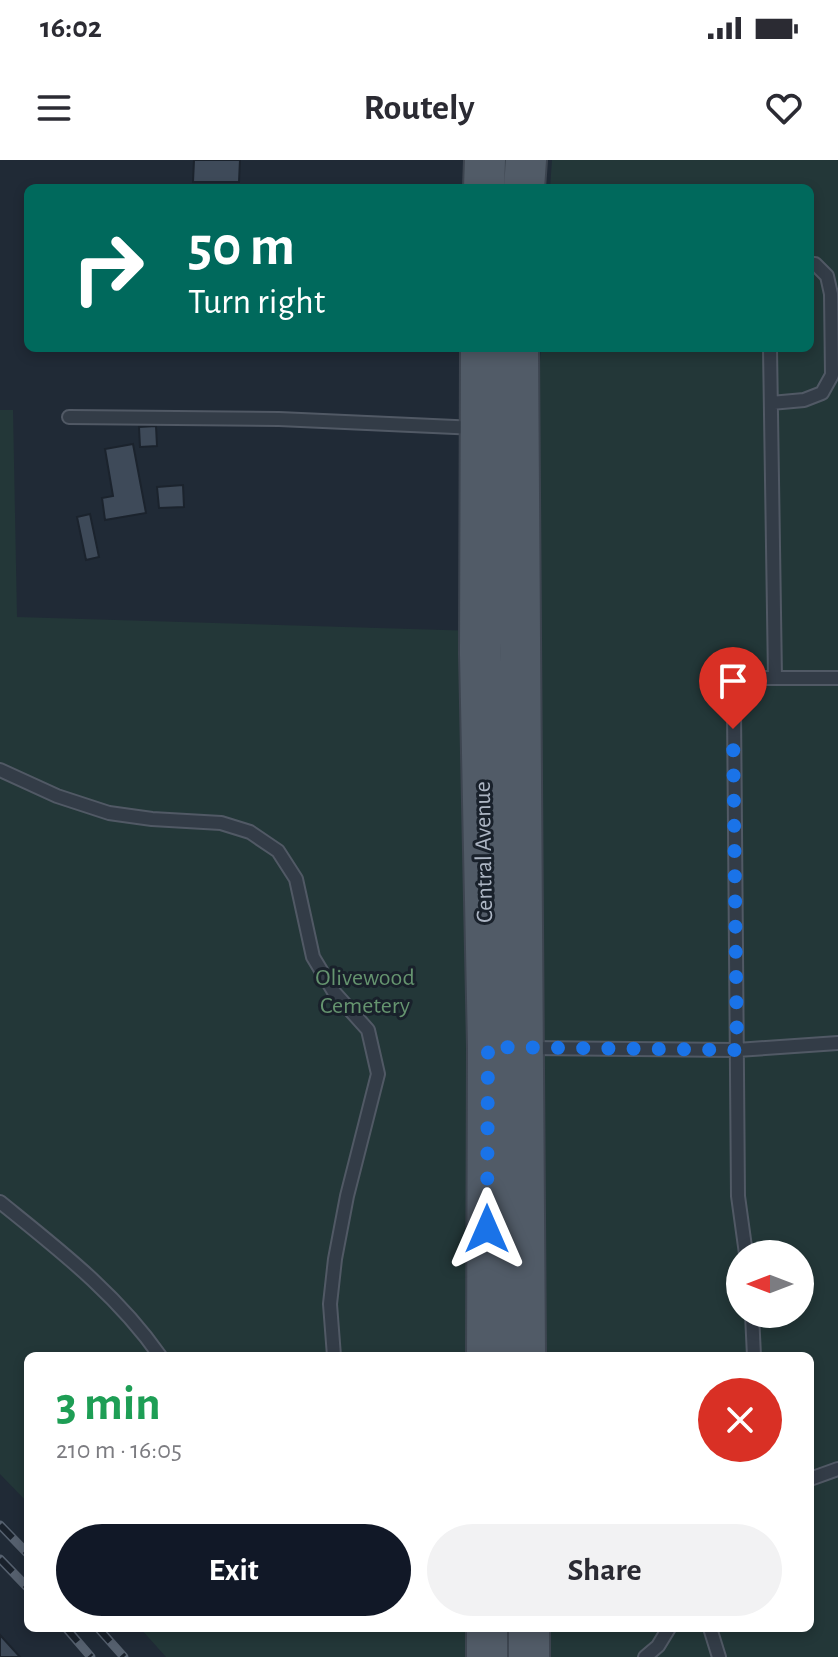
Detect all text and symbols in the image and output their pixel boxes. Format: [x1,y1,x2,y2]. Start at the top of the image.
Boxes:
text: 16:02 [40,13,102,43]
icon: menu [32,86,76,130]
icon: heart [762,86,806,130]
text: Routely [364,90,474,126]
icon: right [56,216,160,320]
text: 50 m [188,219,295,275]
text: Turn right [188,284,325,320]
pin [699,647,767,729]
icon: arrive [711,659,755,703]
street label: Central Avenue [471,781,497,923]
park label: Olivewood Cemetery [315,966,415,1018]
position arrow [445,1187,529,1271]
north arrow [726,1240,814,1328]
map controls [726,1240,814,1328]
button: close [698,1378,782,1462]
text: 3 min [56,1381,161,1429]
text: 210 m · 16:05 [56,1437,182,1463]
button: Exit [56,1524,411,1616]
button: Share [427,1524,782,1616]

